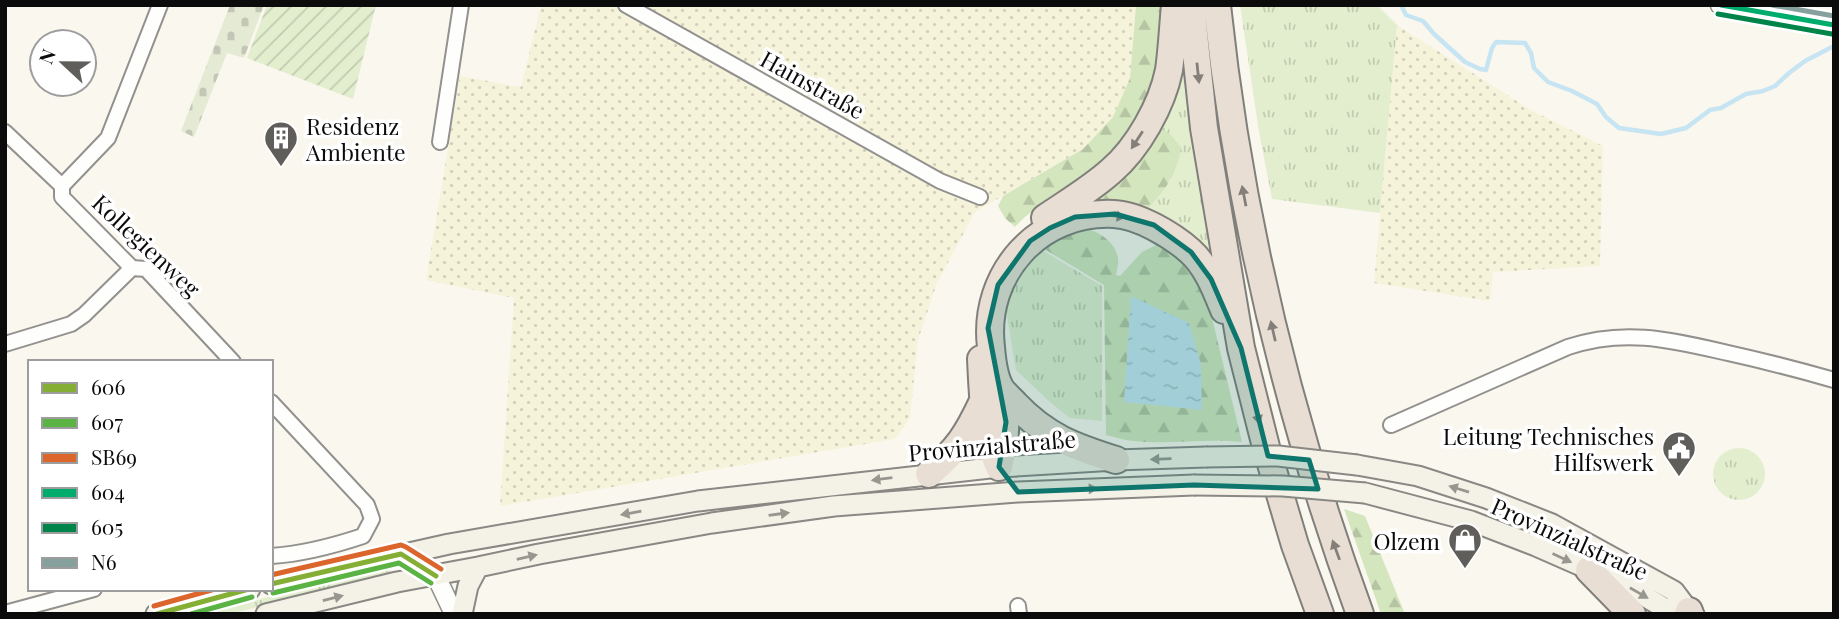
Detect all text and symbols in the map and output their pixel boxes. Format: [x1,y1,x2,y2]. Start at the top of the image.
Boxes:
north arrow [28,28,98,98]
street label: Hainstraße [755,43,871,125]
text: N [32,45,61,67]
one-way arrow [1193,62,1204,84]
place label: Residenz Ambiente [305,110,406,167]
building icon: Residenz Ambiente [262,119,300,168]
one-way arrow [1131,130,1144,149]
one-way arrow [1239,185,1250,207]
street label: Kollegienweg [86,187,208,303]
one-way arrow [1104,211,1126,222]
one-way arrow [1268,320,1279,342]
legend [28,360,273,591]
text: 606 [91,372,125,400]
one-way arrow [1252,403,1263,425]
text: 607 [91,407,123,435]
place label: Leitung Technisches Hilfswerk [1443,420,1654,477]
street label: Provinzialstraße [907,422,1077,468]
public building icon: Leitung Technisches Hilfswerk [1660,429,1698,478]
text: SB69 [91,442,137,470]
one-way arrow [1150,453,1172,464]
one-way arrow [871,474,893,485]
text: 604 [91,477,125,505]
one-way arrow [1448,483,1469,494]
one-way arrow [1076,484,1098,495]
street label: Provinzialstraße [1487,490,1653,586]
one-way arrow [620,508,642,519]
one-way arrow [769,508,791,519]
text: 605 [91,512,123,540]
shop icon: Olzem [1446,521,1484,570]
place label: Olzem [1374,525,1441,556]
one-way arrow [1330,539,1341,560]
text: N6 [91,547,117,575]
one-way arrow [516,551,538,562]
one-way arrow [1552,552,1572,564]
one-way arrow [1629,587,1648,600]
one-way arrow [322,592,344,603]

